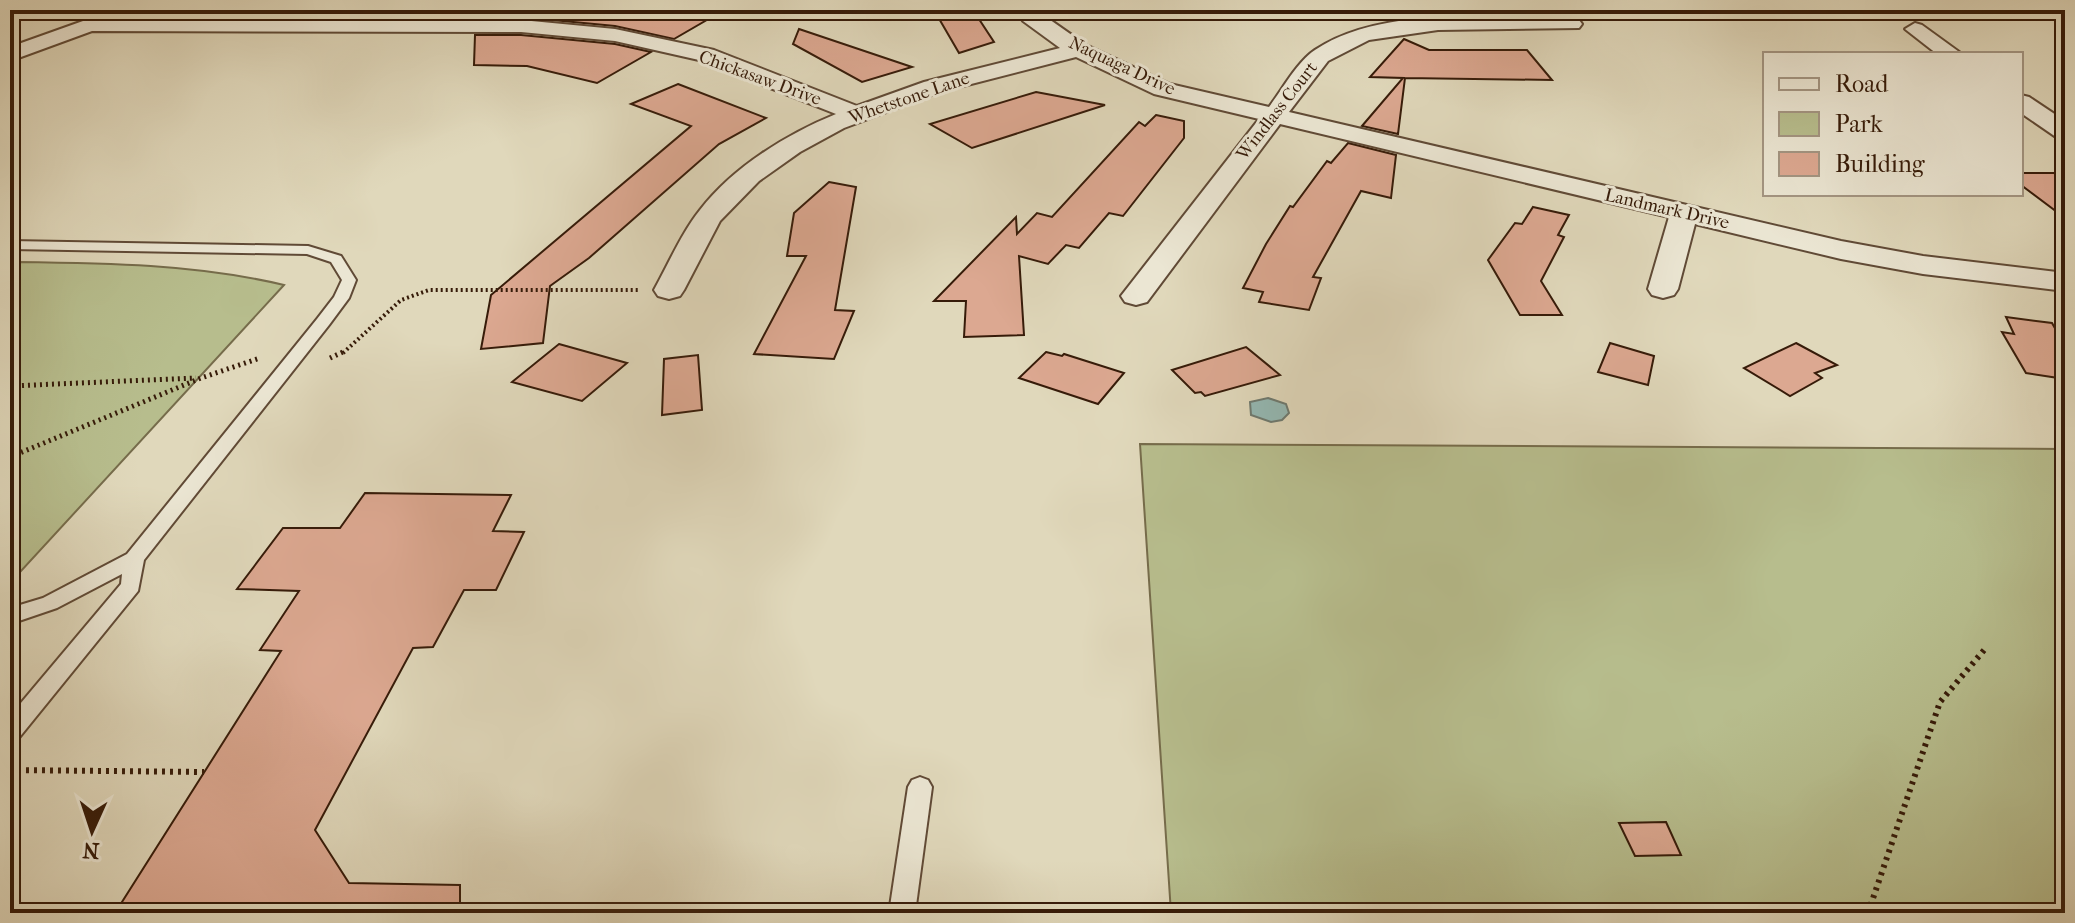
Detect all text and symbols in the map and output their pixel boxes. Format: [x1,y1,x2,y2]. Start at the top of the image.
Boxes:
street label: Naquaga Drive [1065,32,1179,100]
street label: Chickasaw Drive [696,46,824,110]
legend [1763,52,2023,196]
street label: Windlass Court [1231,57,1322,165]
street label: Whetstone Lane [845,67,972,129]
text: Road [1835,70,1889,98]
text: Park [1835,110,1883,138]
text: Building [1835,150,1926,178]
street label: Landmark Drive [1603,184,1731,234]
north arrow [52,791,132,871]
text: N [82,837,100,863]

